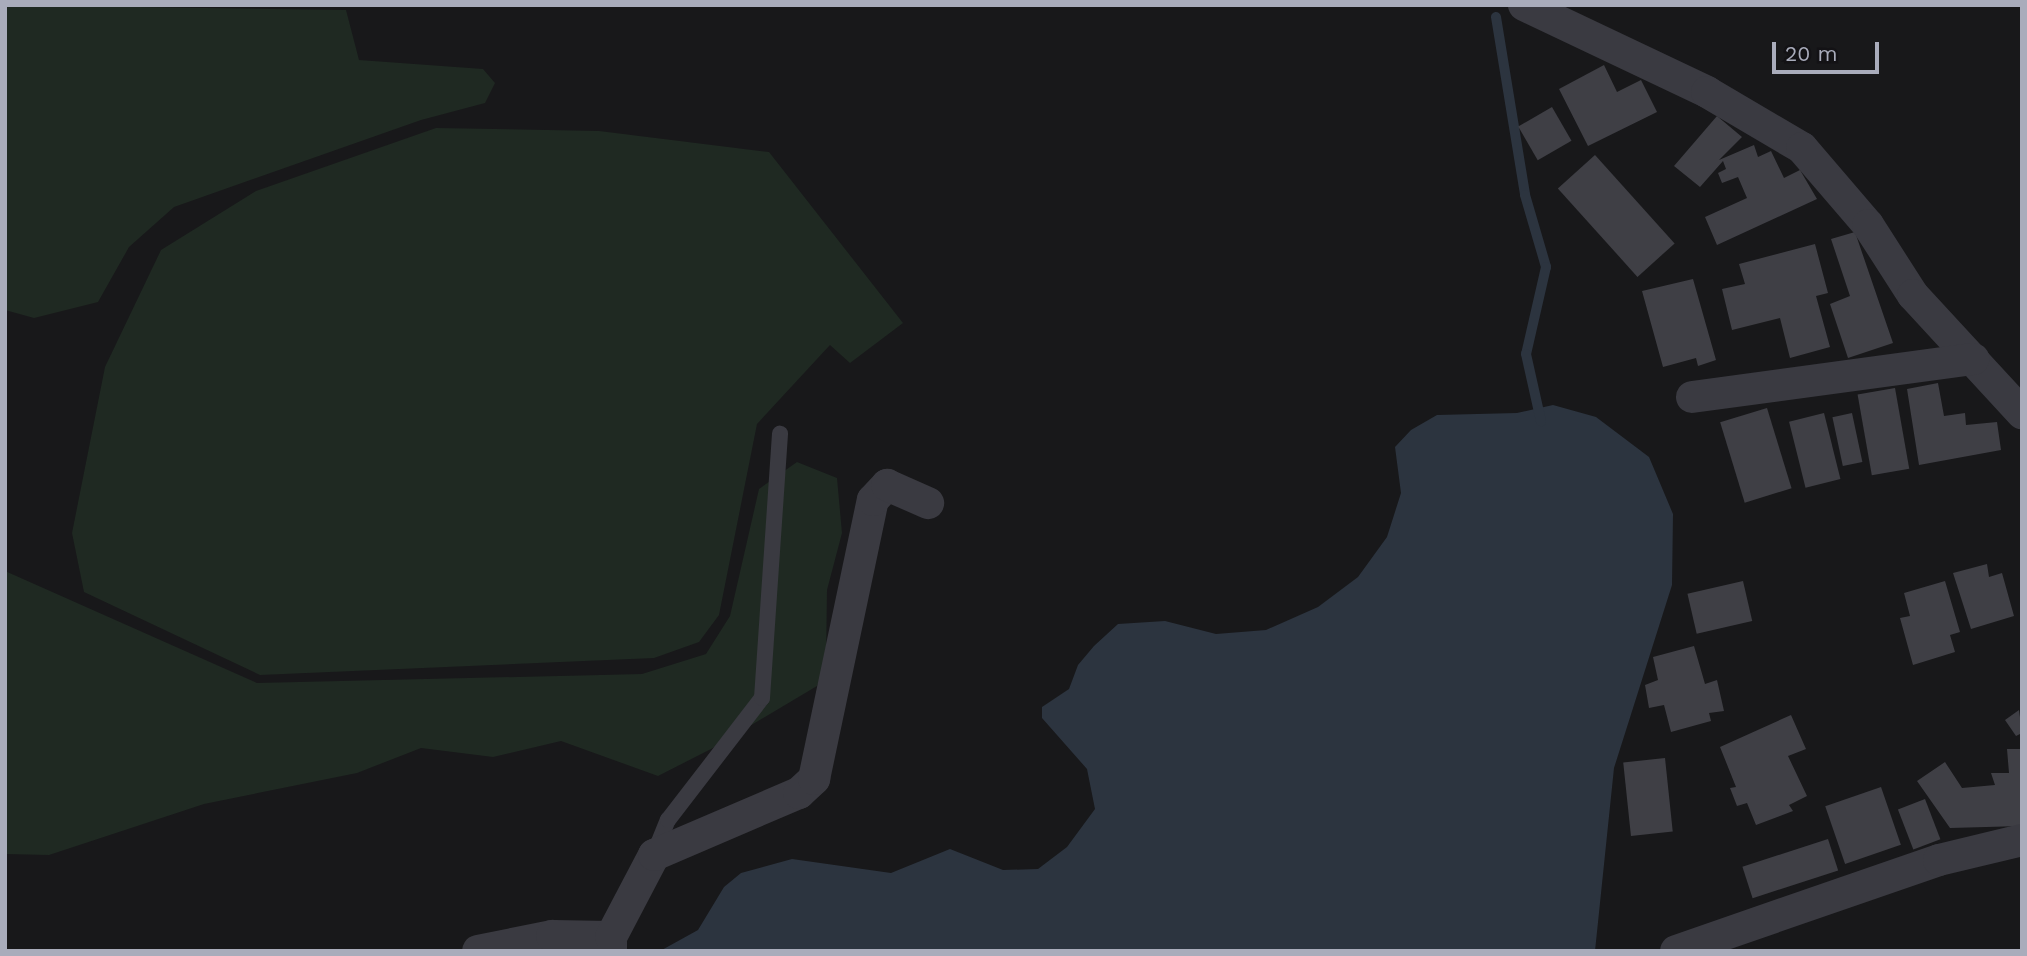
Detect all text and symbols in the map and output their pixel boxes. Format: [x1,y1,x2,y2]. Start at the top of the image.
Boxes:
scale bar [1775,28,1882,72]
text: 20 m [1785,41,1837,66]

